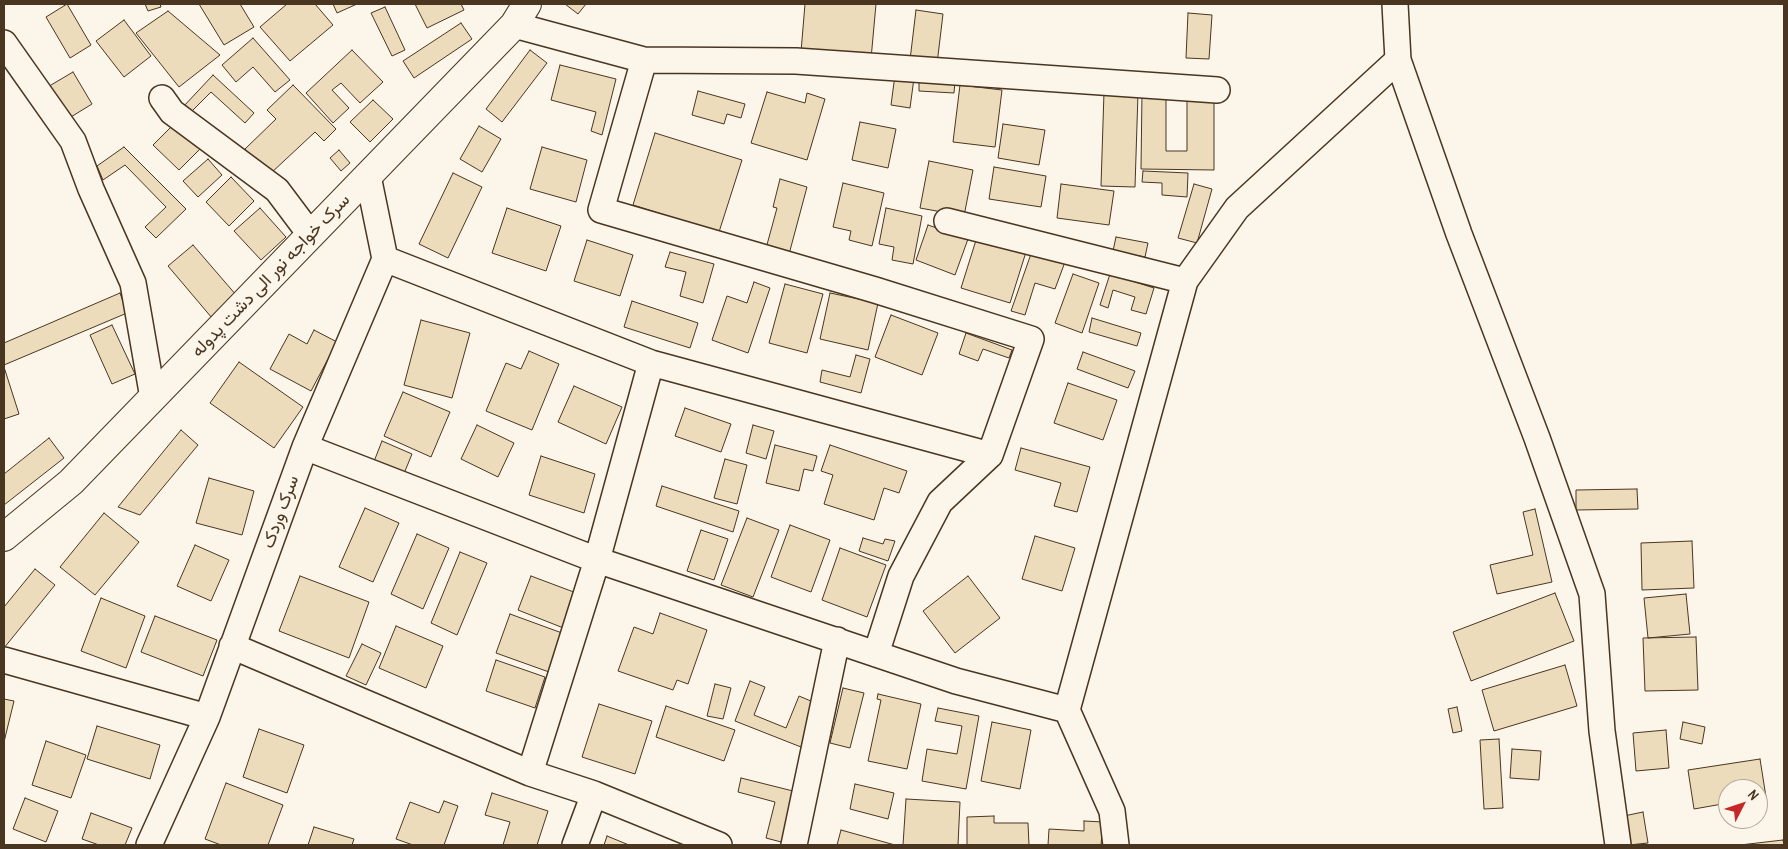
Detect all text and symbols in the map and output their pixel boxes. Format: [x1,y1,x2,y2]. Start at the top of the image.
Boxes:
street label: سرک خواجه نور الی دشت پدوله [187,190,355,362]
street label: سرک وردک [258,472,304,552]
north arrow [1718,779,1768,829]
text: N [1744,786,1763,804]

